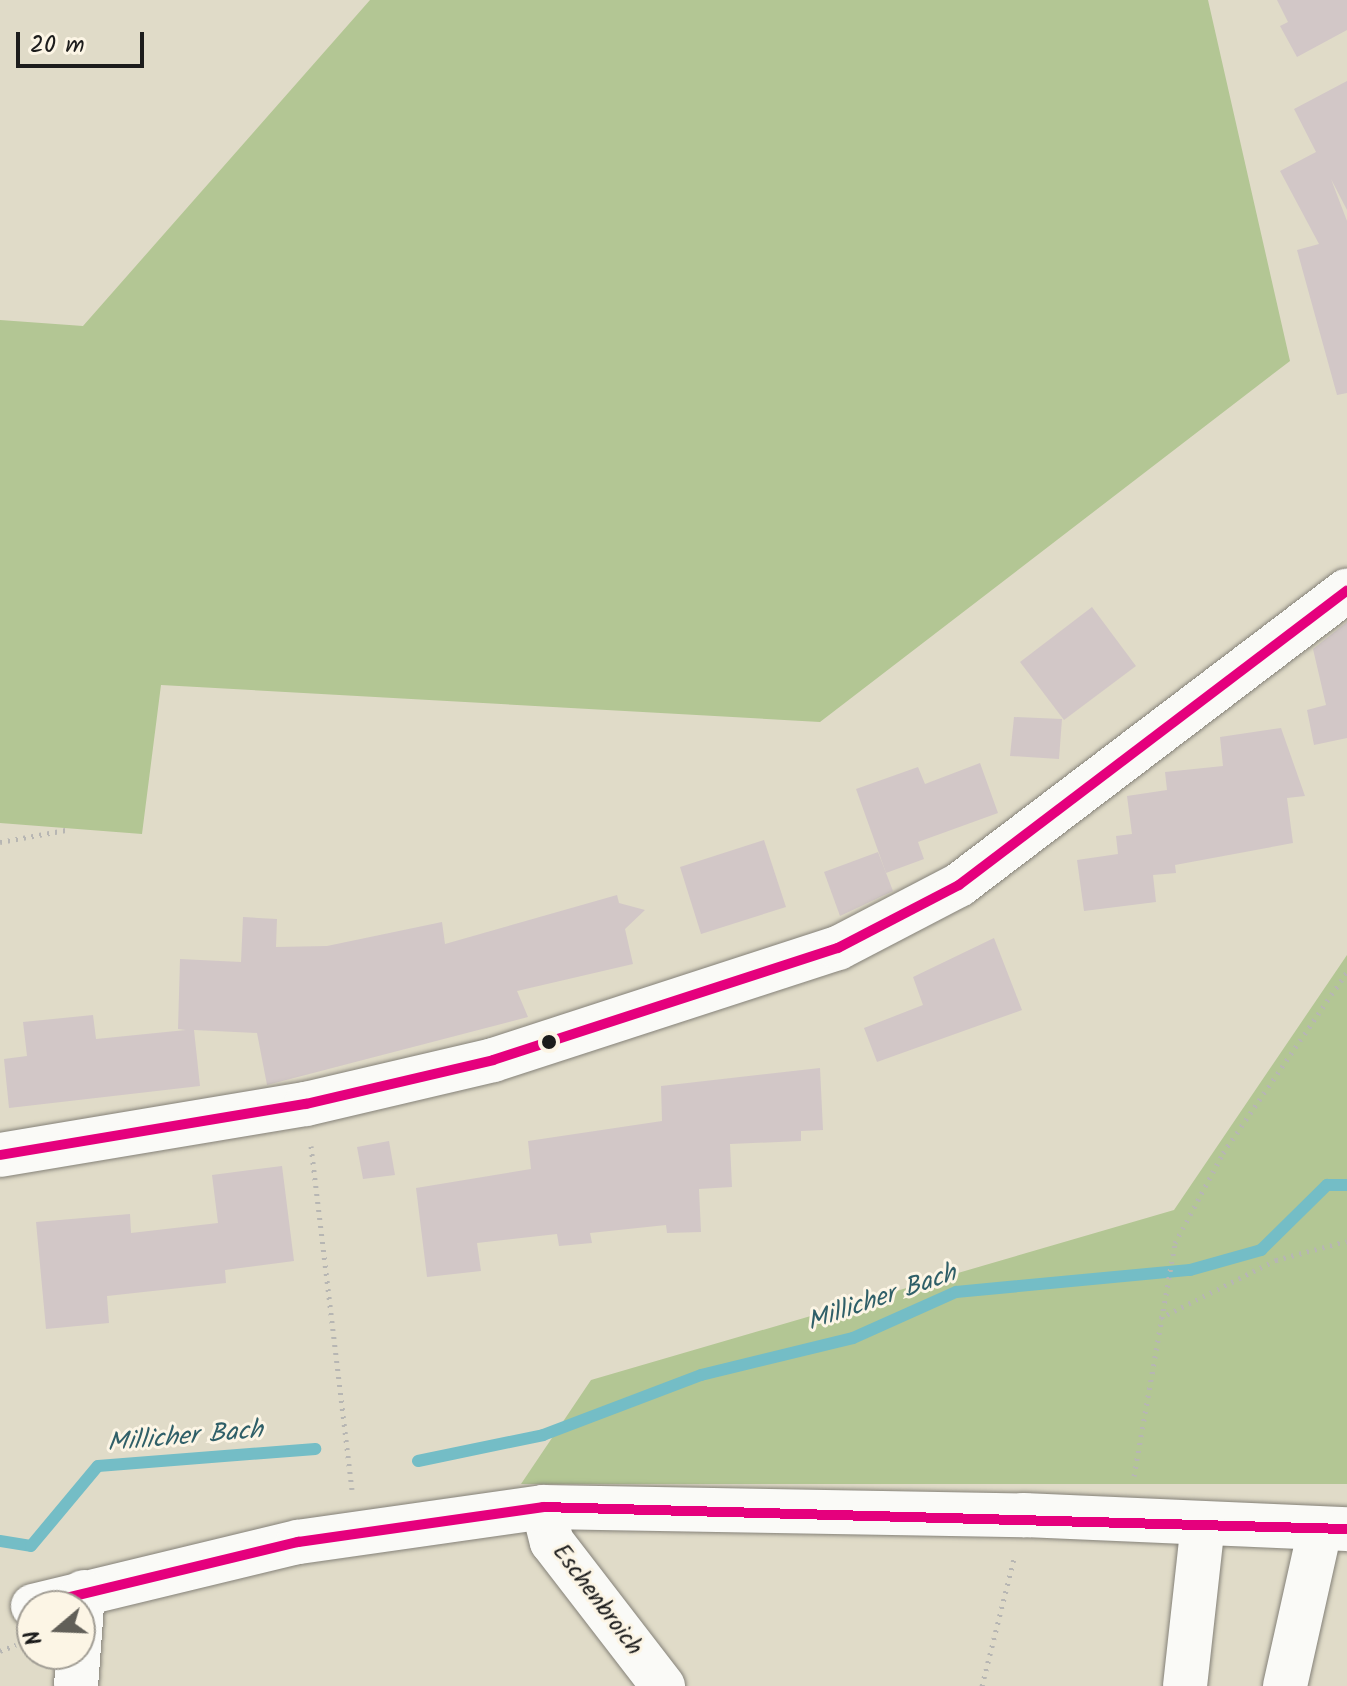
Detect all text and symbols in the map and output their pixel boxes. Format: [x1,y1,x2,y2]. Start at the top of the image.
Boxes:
scale bar [20,16,148,66]
text: 20 m [30,26,85,65]
unlabelled marker [541,1034,557,1050]
water label: Millicher Bach [803,1259,961,1339]
water label: Millicher Bach [106,1416,264,1460]
street label: Eschenbroich [546,1539,648,1661]
north arrow [16,1590,96,1670]
text: N [16,1625,54,1650]

